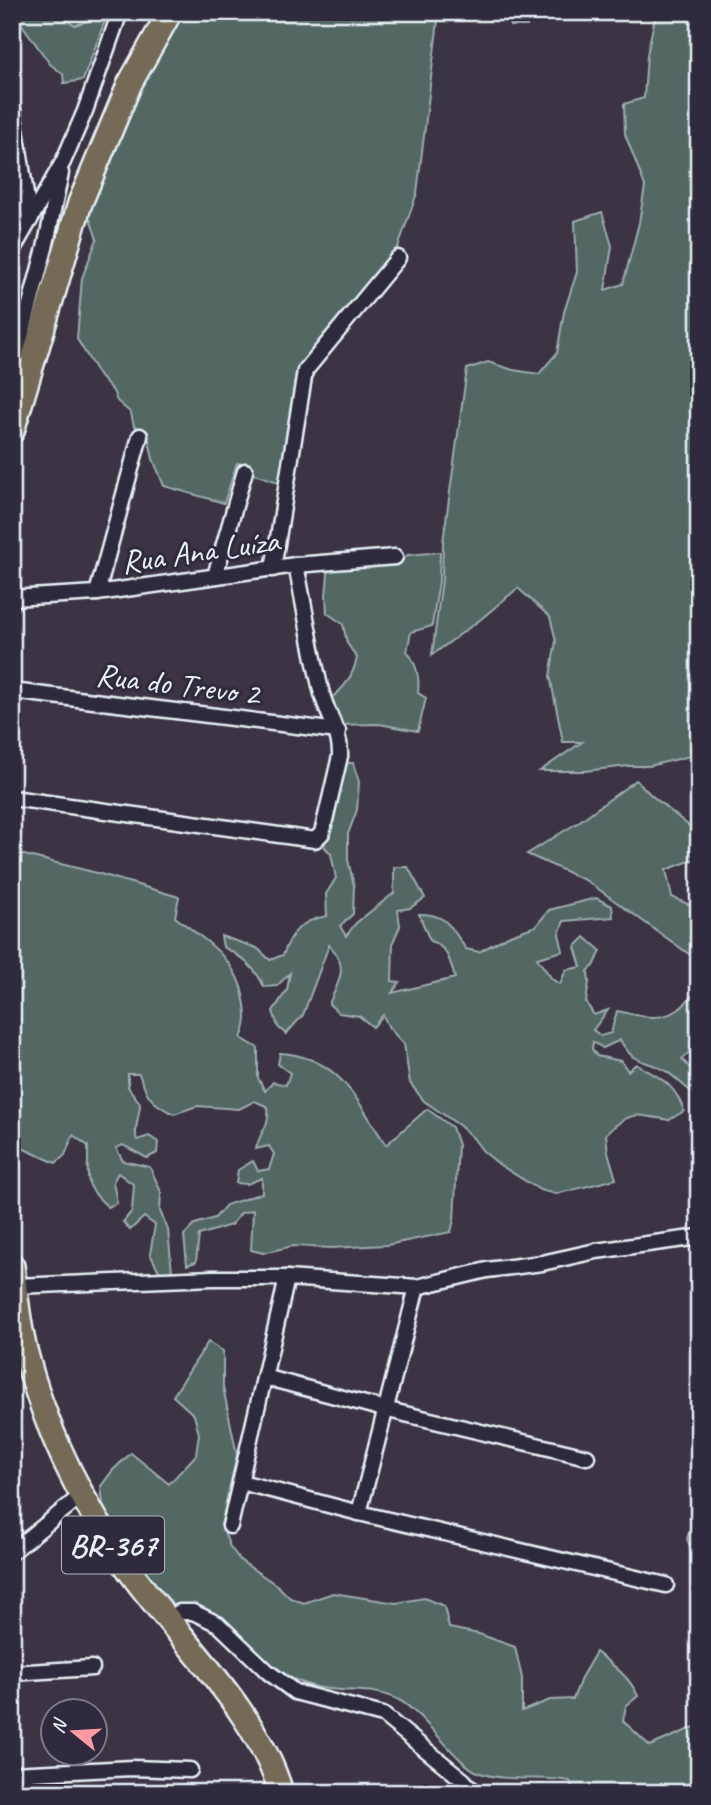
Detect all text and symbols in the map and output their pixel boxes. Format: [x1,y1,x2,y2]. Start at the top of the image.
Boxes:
street label: Rua Ana Luíza [119,519,284,583]
street label: Rua do Trevo 2 [94,653,265,715]
road number: BR-367 [62,1516,164,1574]
north arrow [38,1696,108,1766]
text: N [46,1715,73,1736]

